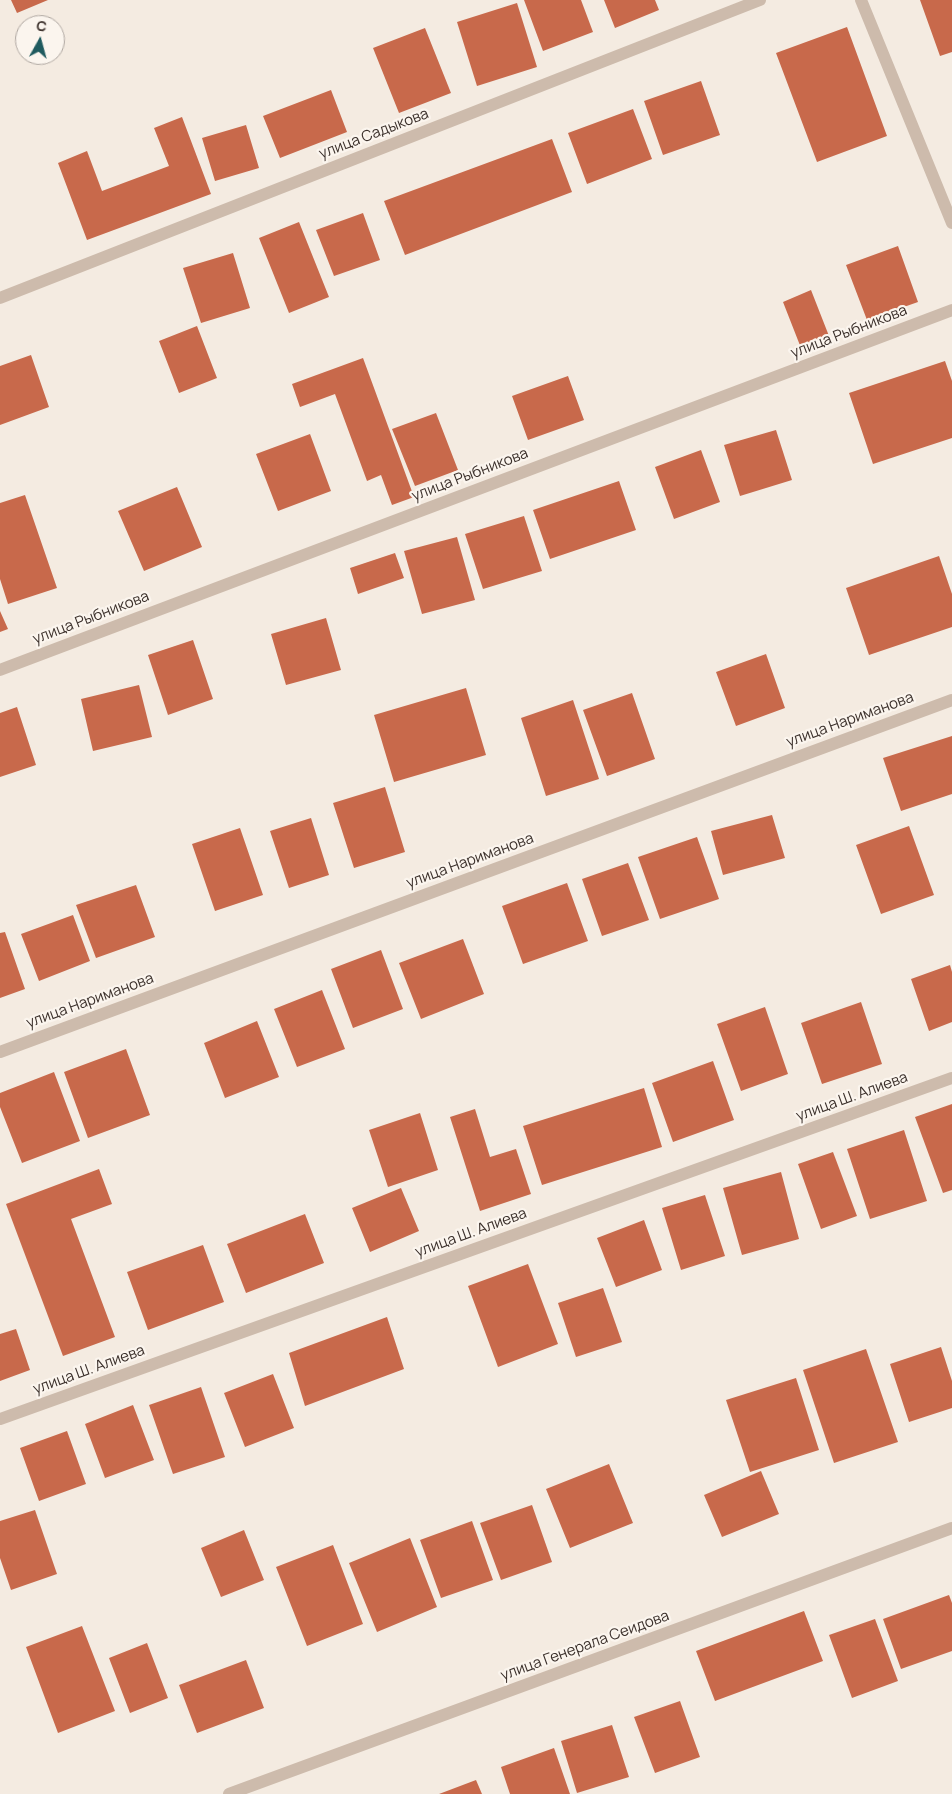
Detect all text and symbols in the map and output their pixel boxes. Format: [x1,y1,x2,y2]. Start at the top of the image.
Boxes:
north arrow [15,15,65,65]
text: С [35,16,48,36]
street label: улица Садыкова [317,105,431,163]
street label: улица Рыбникова [788,302,910,362]
street label: улица Рыбникова [409,445,531,505]
street label: улица Рыбникова [30,588,152,648]
street label: улица Нариманова [784,689,916,751]
street label: улица Нариманова [404,830,536,892]
street label: улица Нариманова [24,970,156,1032]
street label: улица Ш. Алиева [794,1068,910,1126]
street label: улица Ш. Алиева [413,1204,529,1262]
street label: улица Ш. Алиева [31,1341,147,1399]
street label: улица Генерала Сеидова [498,1607,672,1685]

